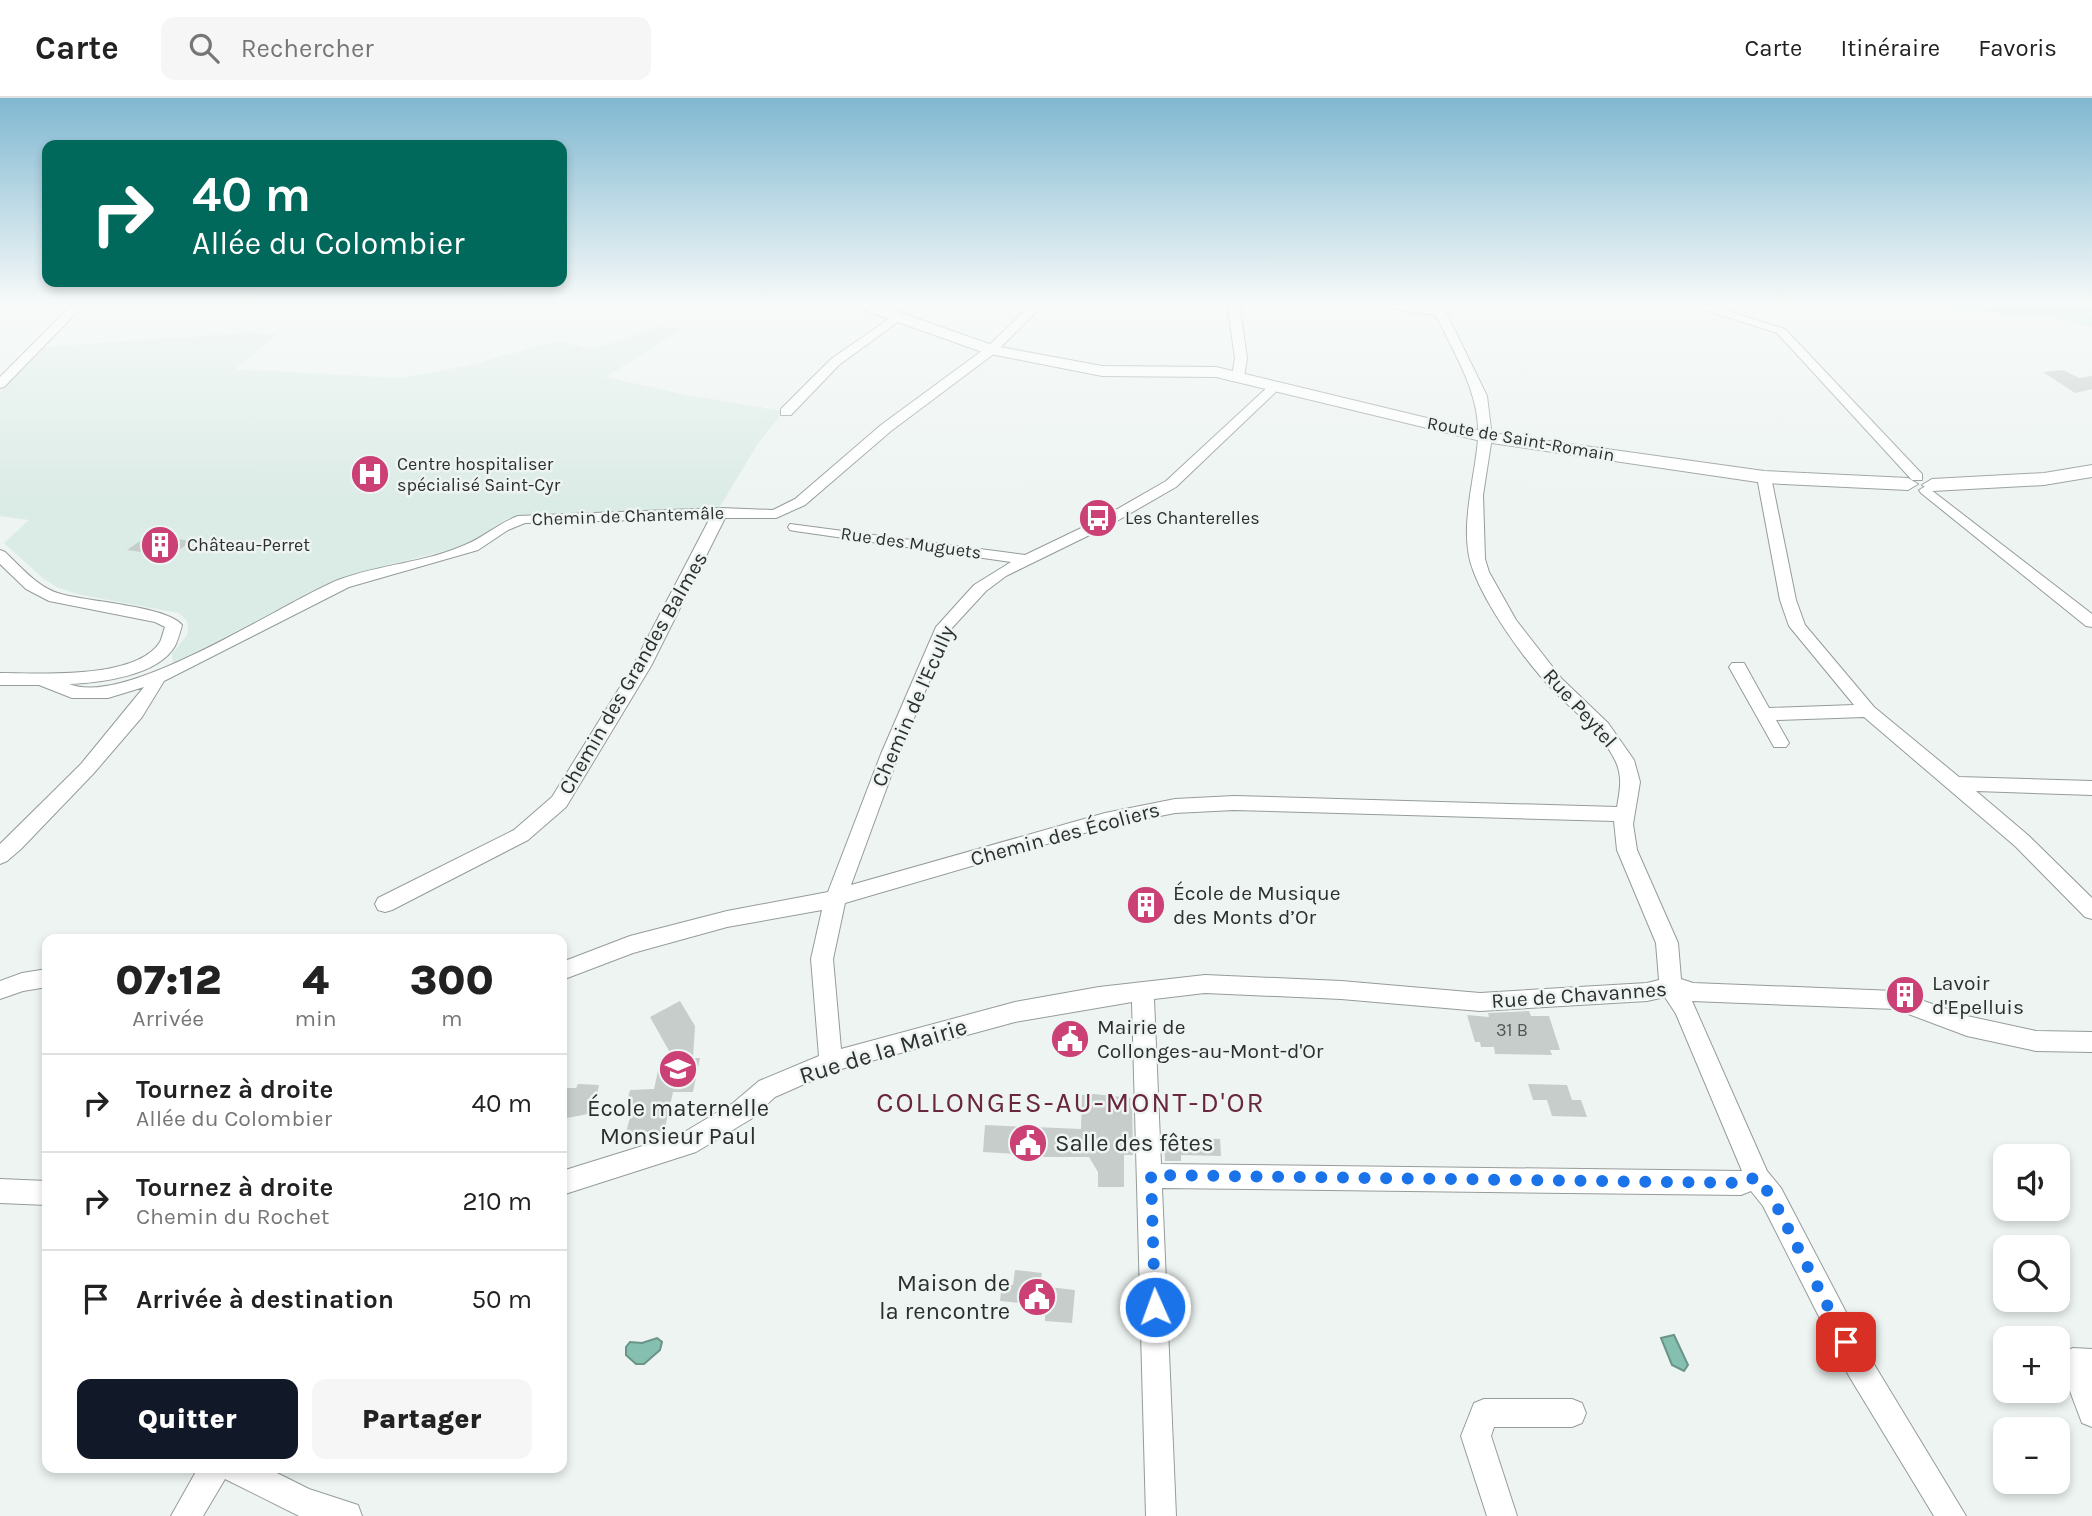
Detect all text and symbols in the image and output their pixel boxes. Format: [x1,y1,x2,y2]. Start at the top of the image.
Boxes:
search box [161,17,651,80]
text: Carte [35,29,119,67]
icon: search [185,29,223,67]
text: Rechercher [241,33,374,64]
text: Carte [1744,34,1802,62]
text: Itinéraire [1840,34,1940,62]
text: Favoris [1978,34,2057,62]
text: 40 m [192,166,311,223]
icon: right [77,168,168,259]
text: Allée du Colombier [192,225,465,262]
street label: Route de Saint-Romain [1425,412,1617,466]
hospital icon: Centre hospitaliser spécialisé Saint-Cyr [349,453,391,495]
place label: Centre hospitaliser spécialisé Saint-Cyr [397,453,561,496]
bus stop icon: Les Chanterelles [1077,497,1119,539]
street label: Chemin de Chantemâle [531,502,725,530]
place label: Les Chanterelles [1125,507,1260,529]
street label: Rue des Muguets [839,522,983,564]
building icon: Château-Perret [139,524,181,566]
place label: Château-Perret [187,534,310,556]
street label: Chemin des Grandes Balmes [554,548,712,798]
street label: Chemin de l'Ecully [867,622,959,790]
street label: Rue Peytel [1538,664,1622,752]
street label: Chemin des Écoliers [968,797,1162,871]
place label: École de Musique des Monts d’Or [1173,881,1341,929]
building icon: École de Musique des Monts d’Or [1125,884,1167,926]
text: 07:12 [115,955,221,1005]
text: 4 [302,955,329,1005]
text: 300 [410,955,494,1005]
place label: Lavoir d'Epelluis [1932,971,2024,1019]
building icon: Lavoir d'Epelluis [1884,974,1926,1016]
street label: Rue de Chavannes [1490,977,1668,1013]
text: Arrivée [132,1005,204,1032]
text: min [294,1005,337,1032]
text: m [441,1005,463,1032]
street label: Rue de la Mairie [796,1012,970,1090]
place label: Mairie de Collonges-au-Mont-d'Or [1097,1015,1324,1063]
public building icon: Mairie de Collonges-au-Mont-d'Or [1049,1018,1091,1060]
house number: 31 B [1496,1019,1528,1041]
school or university icon: École maternelle Monsieur Paul [657,1048,699,1090]
text: Tournez à droite [136,1074,333,1105]
icon: right [77,1084,115,1122]
district label: COLLONGES-AU-MONT-D'OR [876,1086,1266,1119]
text: 40 m [472,1088,532,1119]
place label: École maternelle Monsieur Paul [587,1093,769,1150]
text: Allée du Colombier [136,1105,332,1132]
public building icon: Salle des fêtes [1007,1122,1049,1164]
place label: Salle des fêtes [1055,1129,1214,1157]
map controls [1993,1144,2070,1494]
button: sound [1993,1144,2070,1221]
text: Tournez à droite [136,1172,333,1203]
icon: right [77,1182,115,1220]
text: 210 m [462,1186,532,1217]
text: Chemin du Rochet [136,1203,329,1230]
button: search [1993,1235,2070,1312]
place label: Maison de la rencontre [879,1269,1010,1325]
position arrow [1118,1270,1192,1344]
public building icon: Maison de la rencontre [1016,1276,1058,1318]
icon: arrive [77,1280,115,1318]
text: Arrivée à destination [136,1284,394,1315]
text: 50 m [471,1284,532,1315]
pin [1816,1312,1876,1372]
icon: arrive [1827,1323,1865,1361]
button: + [1993,1326,2070,1403]
button: Quitter [77,1379,298,1459]
button: Partager [312,1379,532,1459]
button: − [1993,1417,2070,1494]

